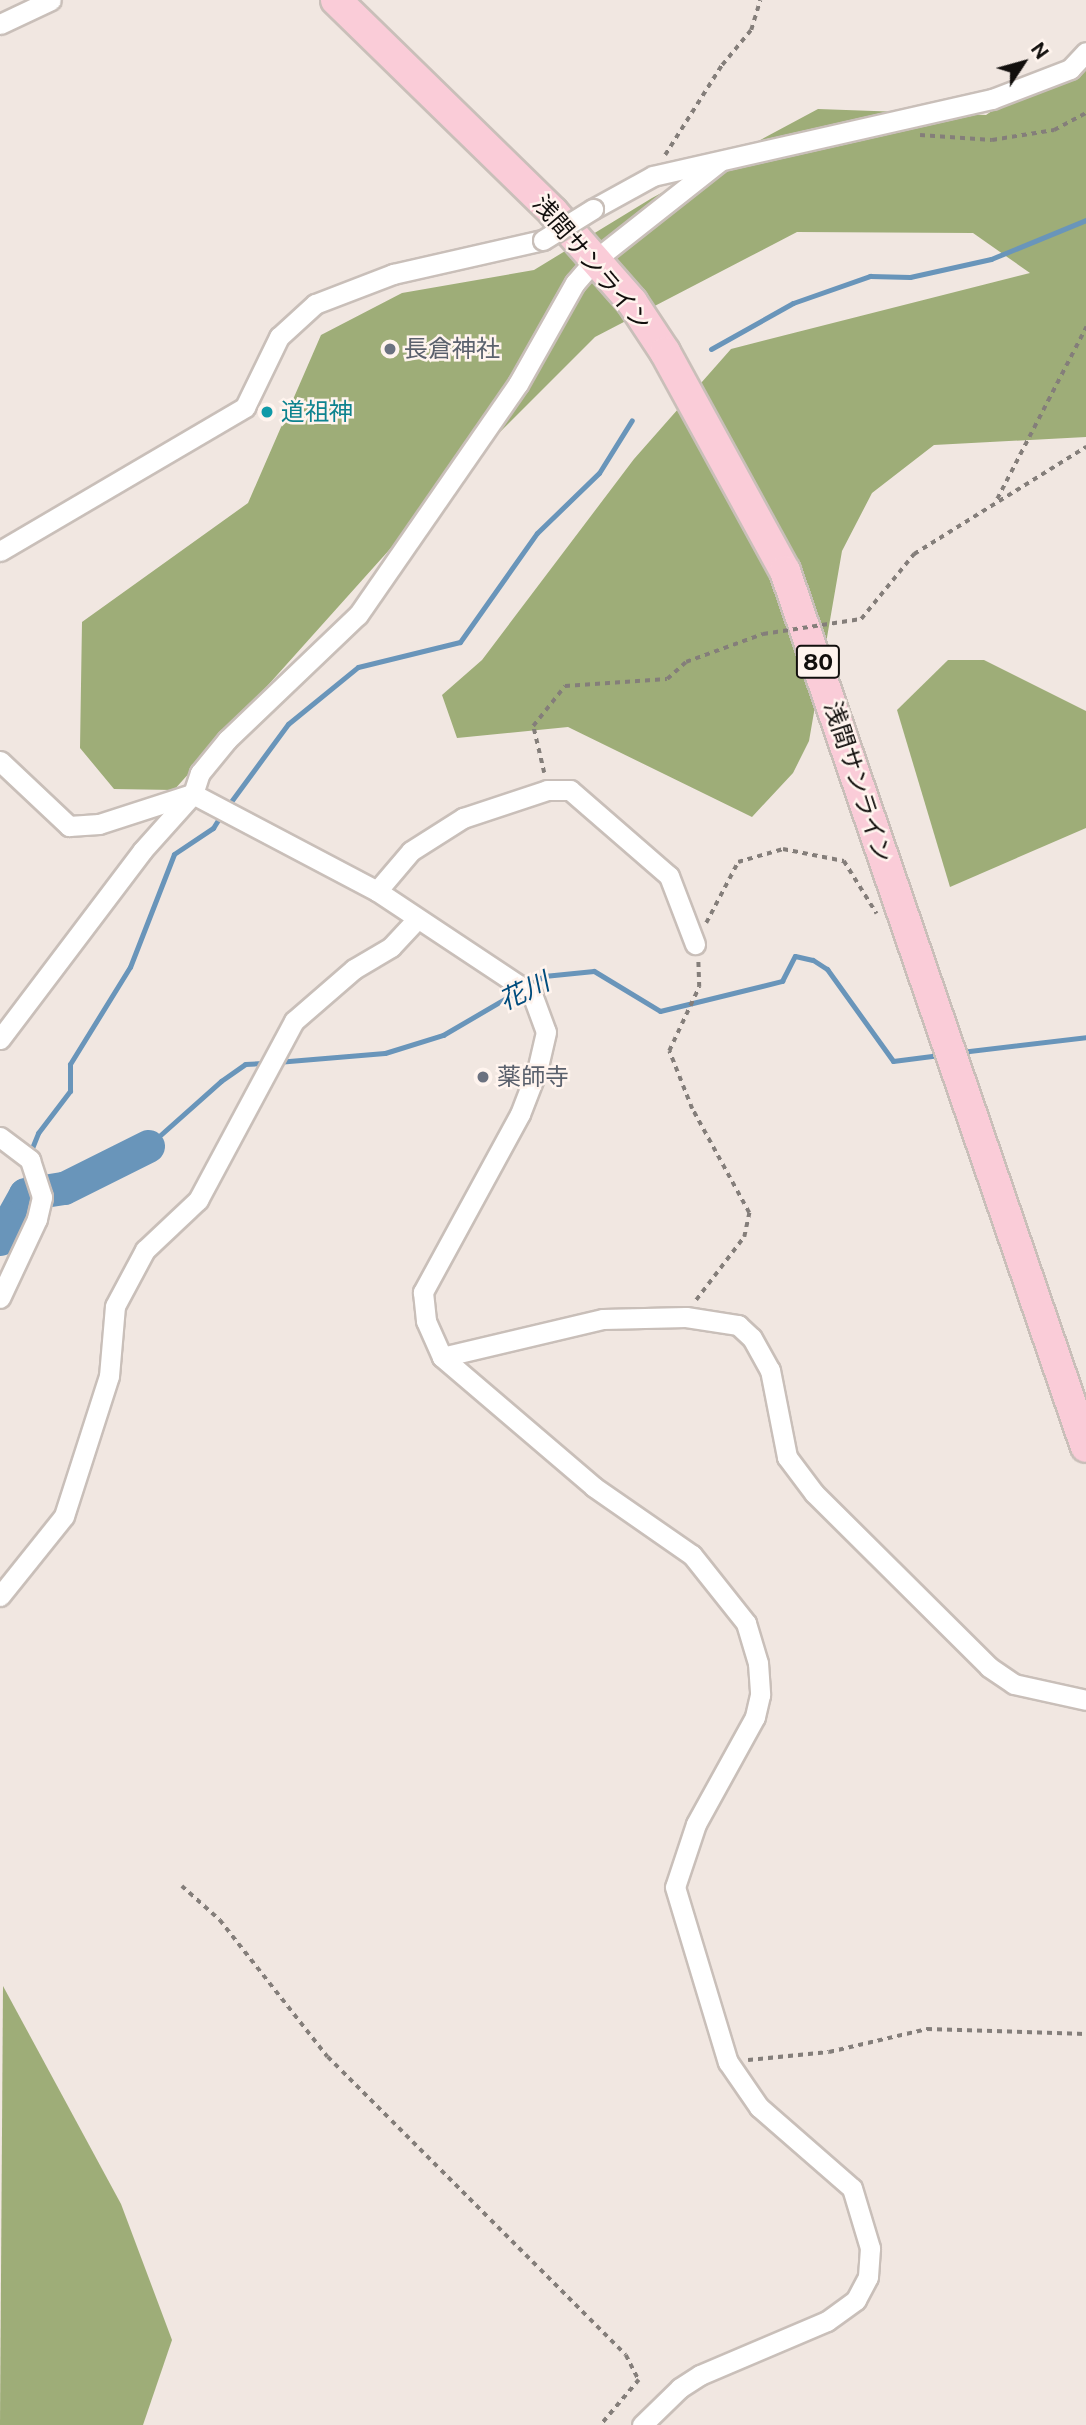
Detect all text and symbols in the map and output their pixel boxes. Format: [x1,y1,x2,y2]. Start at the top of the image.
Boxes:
north arrow [988,28,1058,98]
text: N [1027,38,1053,63]
street label: 浅間サンライン [527,189,657,337]
place label: 長倉神社 [404,335,500,363]
marker: 長倉神社 [382,341,398,357]
place label: 道祖神 [281,398,353,426]
marker: 道祖神 [259,404,275,420]
road number: 80 [795,642,841,682]
street label: 浅間サンライン [818,698,898,866]
water label: 花川 [494,966,554,1016]
place label: 薬師寺 [497,1063,569,1091]
marker: 薬師寺 [475,1069,491,1085]

